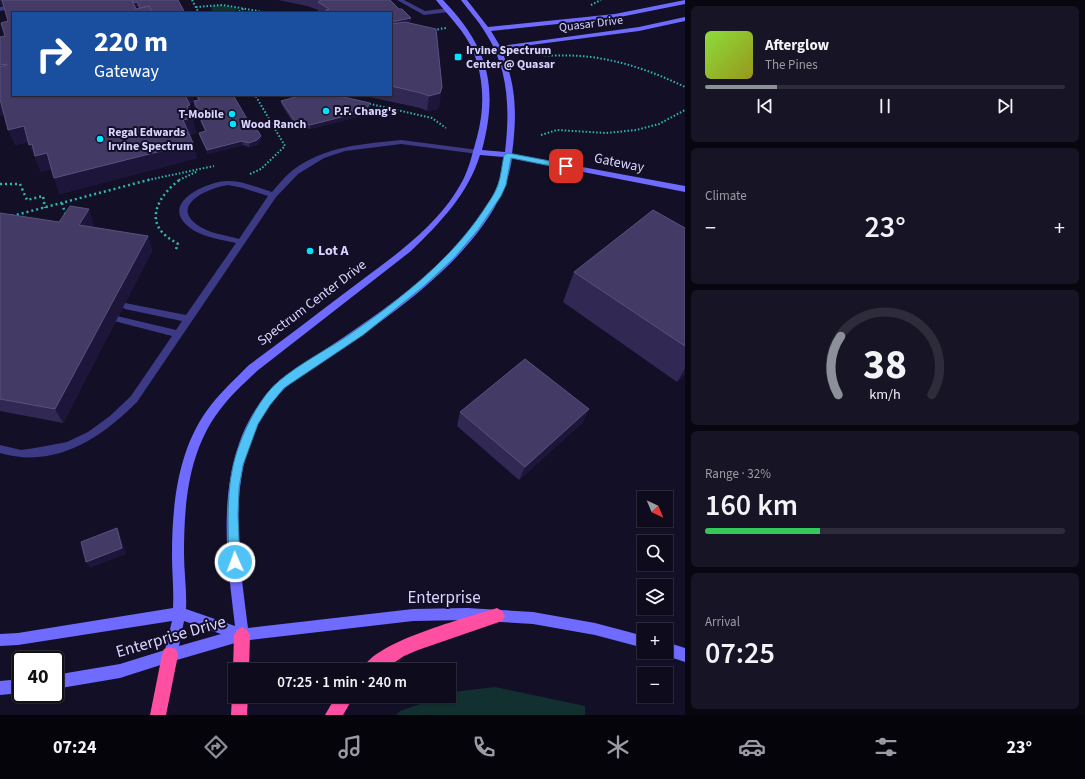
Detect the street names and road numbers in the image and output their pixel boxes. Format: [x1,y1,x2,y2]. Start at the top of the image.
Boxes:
street label: Quasar Drive [558,12,624,36]
street label: Gateway [592,148,646,178]
street label: Spectrum Center Drive [253,255,371,351]
street label: Enterprise [407,586,481,610]
street label: Enterprise Drive [113,610,229,664]

